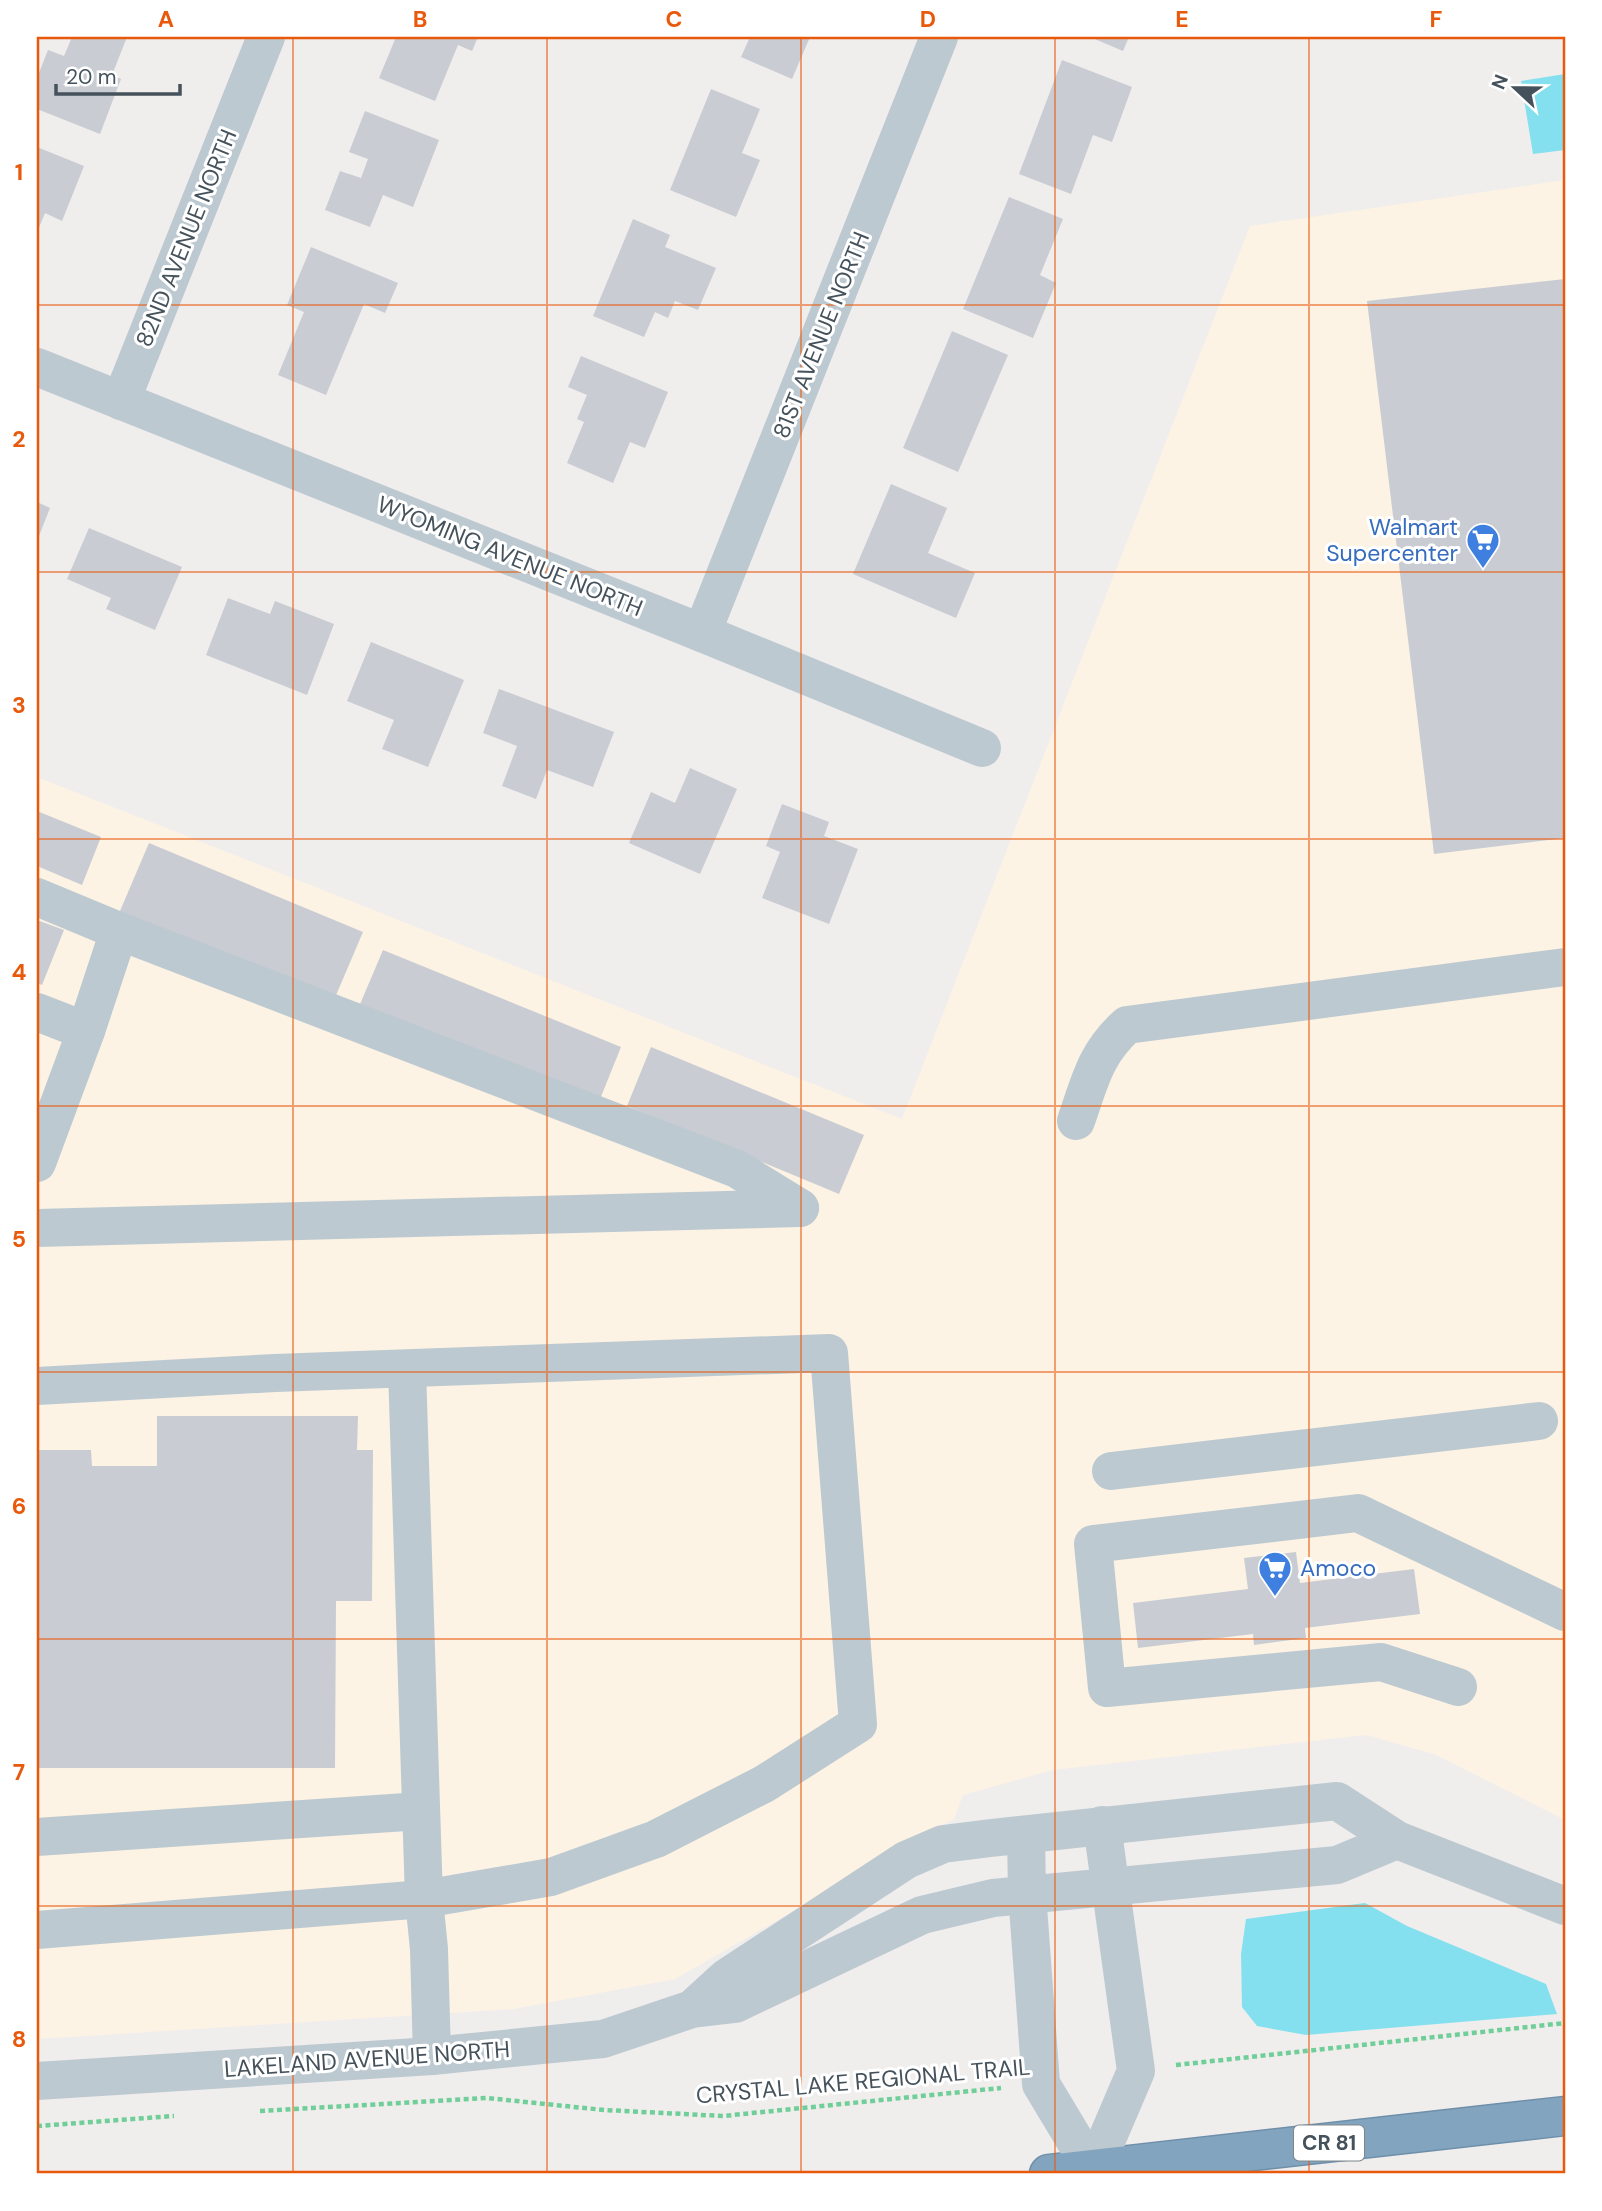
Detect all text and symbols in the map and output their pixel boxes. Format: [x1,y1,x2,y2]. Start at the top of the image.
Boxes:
text: A [158,4,174,34]
text: B [413,4,427,34]
text: C [666,4,682,34]
text: D [920,4,936,34]
text: E [1175,4,1189,34]
text: F [1430,4,1443,34]
scale bar [56,52,180,96]
north arrow [1480,52,1550,122]
text: 20 m [66,63,117,91]
text: N [1486,71,1514,93]
street label: 82ND AVENUE NORTH [129,125,243,351]
text: 1 [15,157,23,187]
street label: 81ST AVENUE NORTH [766,227,876,443]
text: 2 [12,424,26,454]
street label: WYOMING AVENUE NORTH [373,489,647,623]
place label: Walmart Supercenter [1326,512,1458,568]
supermarket icon: Walmart Supercenter [1464,521,1502,570]
text: 3 [12,690,26,720]
text: 4 [12,957,27,987]
text: 5 [12,1224,26,1254]
text: 6 [12,1491,26,1521]
supermarket icon: Amoco [1256,1549,1294,1598]
place label: Amoco [1300,1553,1376,1583]
text: 7 [13,1757,25,1787]
text: 8 [12,2024,26,2054]
street label: LAKELAND AVENUE NORTH [223,2034,511,2084]
street label: CRYSTAL LAKE REGIONAL TRAIL [695,2051,1031,2111]
road number: CR 81 [1294,2126,1364,2160]

